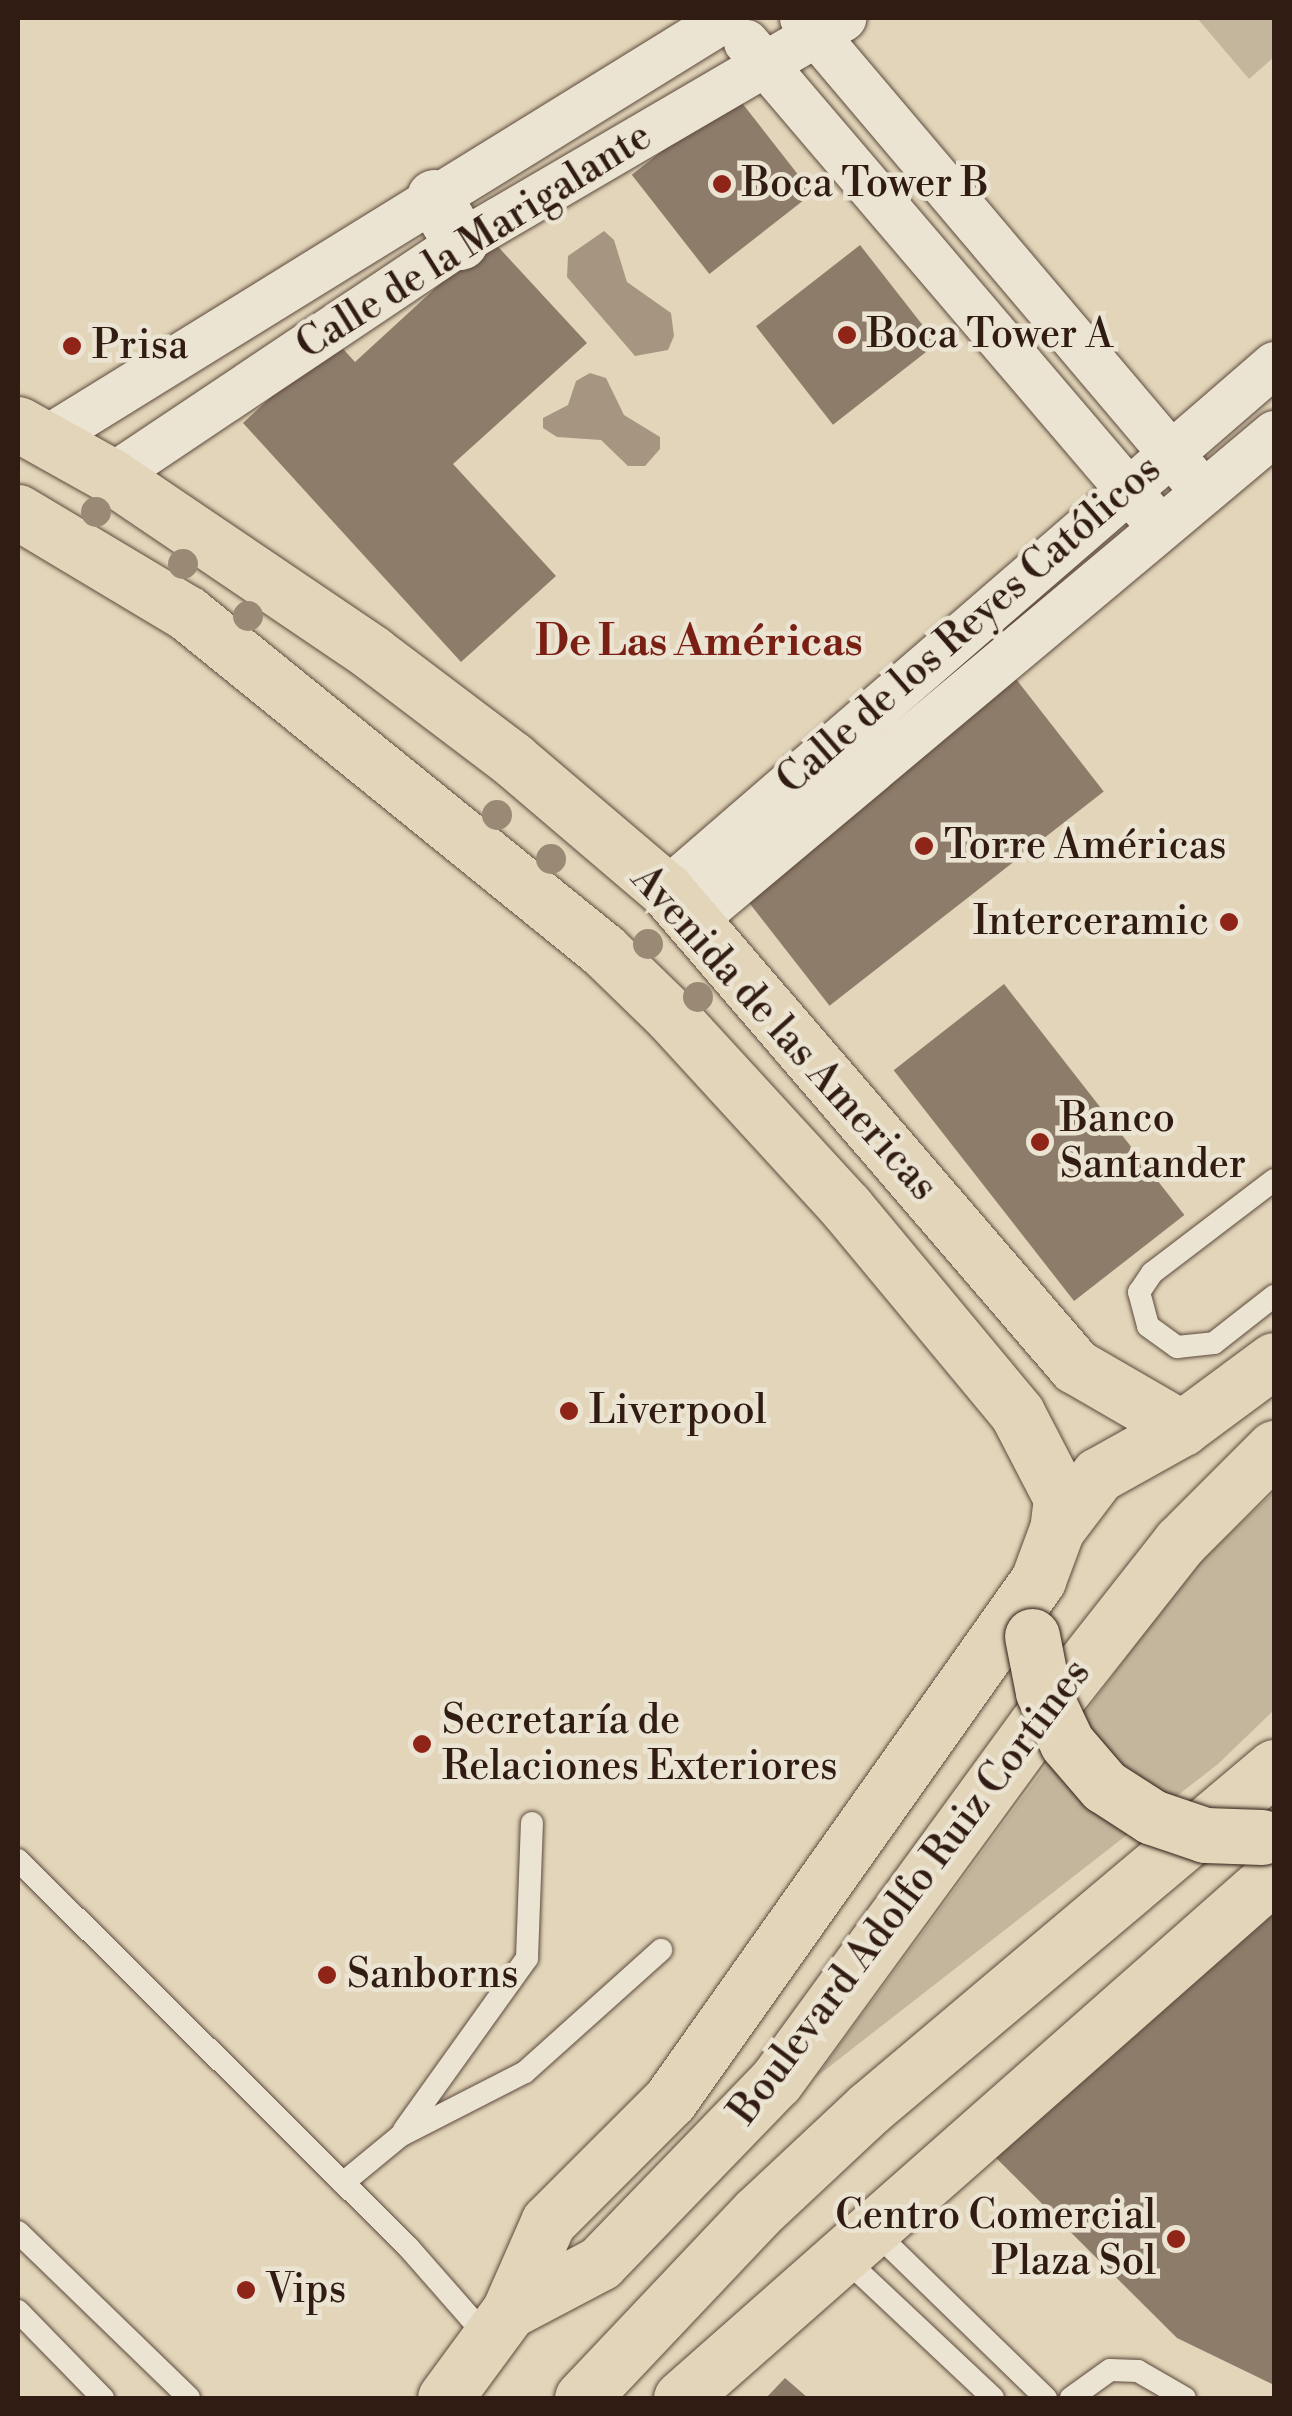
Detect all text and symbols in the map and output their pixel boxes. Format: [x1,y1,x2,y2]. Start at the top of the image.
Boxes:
street label: Calle de la Marigalante [288,112,660,370]
place label: Boca Tower B [742,160,989,208]
marker: Boca Tower B [711,173,733,195]
place label: Boca Tower A [867,311,1113,359]
place label: Prisa [92,322,188,370]
marker: Boca Tower A [836,324,858,346]
marker: Prisa [61,335,83,357]
street label: Calle de los Reyes Católicos [767,445,1171,805]
district label: De Las Américas [535,618,863,668]
place label: Torre Américas [944,822,1226,870]
marker: Torre Américas [913,835,935,857]
street label: Avenida de las Americas [621,856,947,1210]
place label: Interceramic [973,898,1209,946]
marker: Interceramic [1218,911,1240,933]
place label: Banco Santander [1060,1095,1246,1189]
marker: Banco Santander [1029,1131,1051,1153]
place label: Liverpool [589,1387,766,1435]
marker: Liverpool [558,1400,580,1422]
street label: Boulevard Adolfo Ruiz Cortines [719,1650,1101,2134]
place label: Secretaría de Relaciones Exteriores [442,1697,838,1791]
marker: Secretaría de Relaciones Exteriores [411,1733,433,1755]
place label: Sanborns [347,1951,519,1999]
marker: Sanborns [316,1964,338,1986]
place label: Centro Comercial Plaza Sol [835,2192,1156,2286]
marker: Centro Comercial Plaza Sol [1165,2228,1187,2250]
place label: Vips [266,2266,346,2314]
marker: Vips [235,2279,257,2301]

